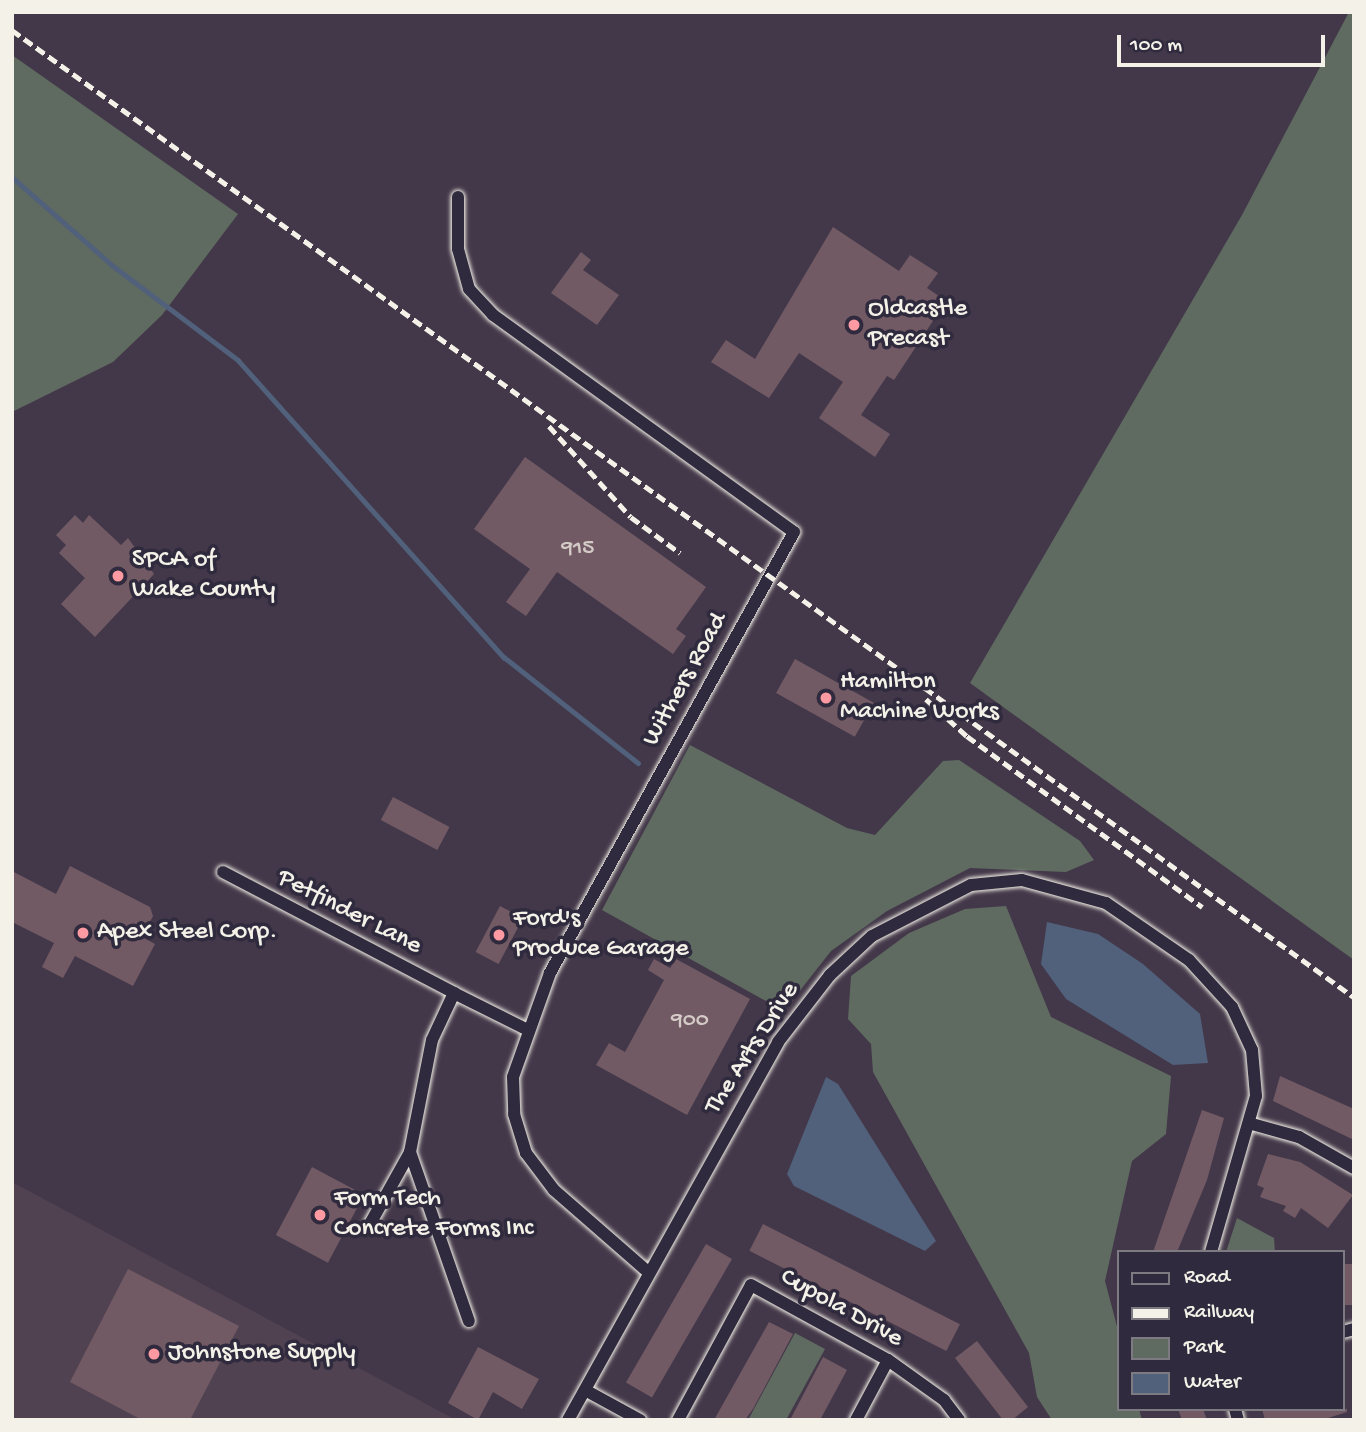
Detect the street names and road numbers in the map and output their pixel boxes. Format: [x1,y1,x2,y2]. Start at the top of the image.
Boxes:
street label: Withers Road [637,608,735,752]
street label: Petfinder Lane [271,863,427,963]
street label: The Arts Drive [699,977,807,1121]
street label: Cupola Drive [774,1262,908,1356]

